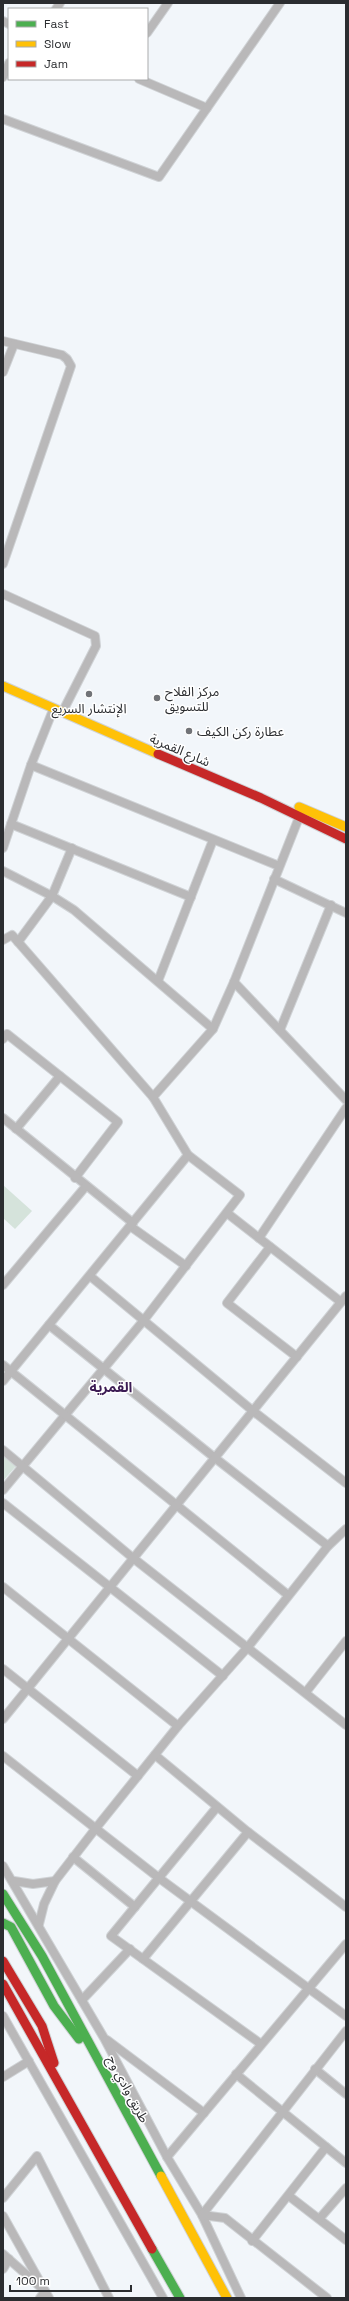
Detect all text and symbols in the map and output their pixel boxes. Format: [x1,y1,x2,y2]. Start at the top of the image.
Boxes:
legend [8,8,148,80]
text: Fast [44,16,69,32]
text: Slow [44,36,71,52]
text: Jam [44,56,68,72]
place label: مركز الفلاح للتسويق [165,683,219,715]
marker: الإنتشار السريع [84,689,94,699]
marker: مركز الفلاح للتسويق [152,693,162,703]
place label: الإنتشار السريع [51,700,127,719]
place label: عطارة ركن الكيف [197,723,285,740]
marker: عطارة ركن الكيف [184,726,194,736]
street label: شارع القمرية [146,730,213,772]
district label: القمرية [90,1378,133,1396]
street label: طريق وادي وج [101,2052,153,2127]
scale bar [10,2267,131,2293]
text: 100 m [16,2273,50,2289]

